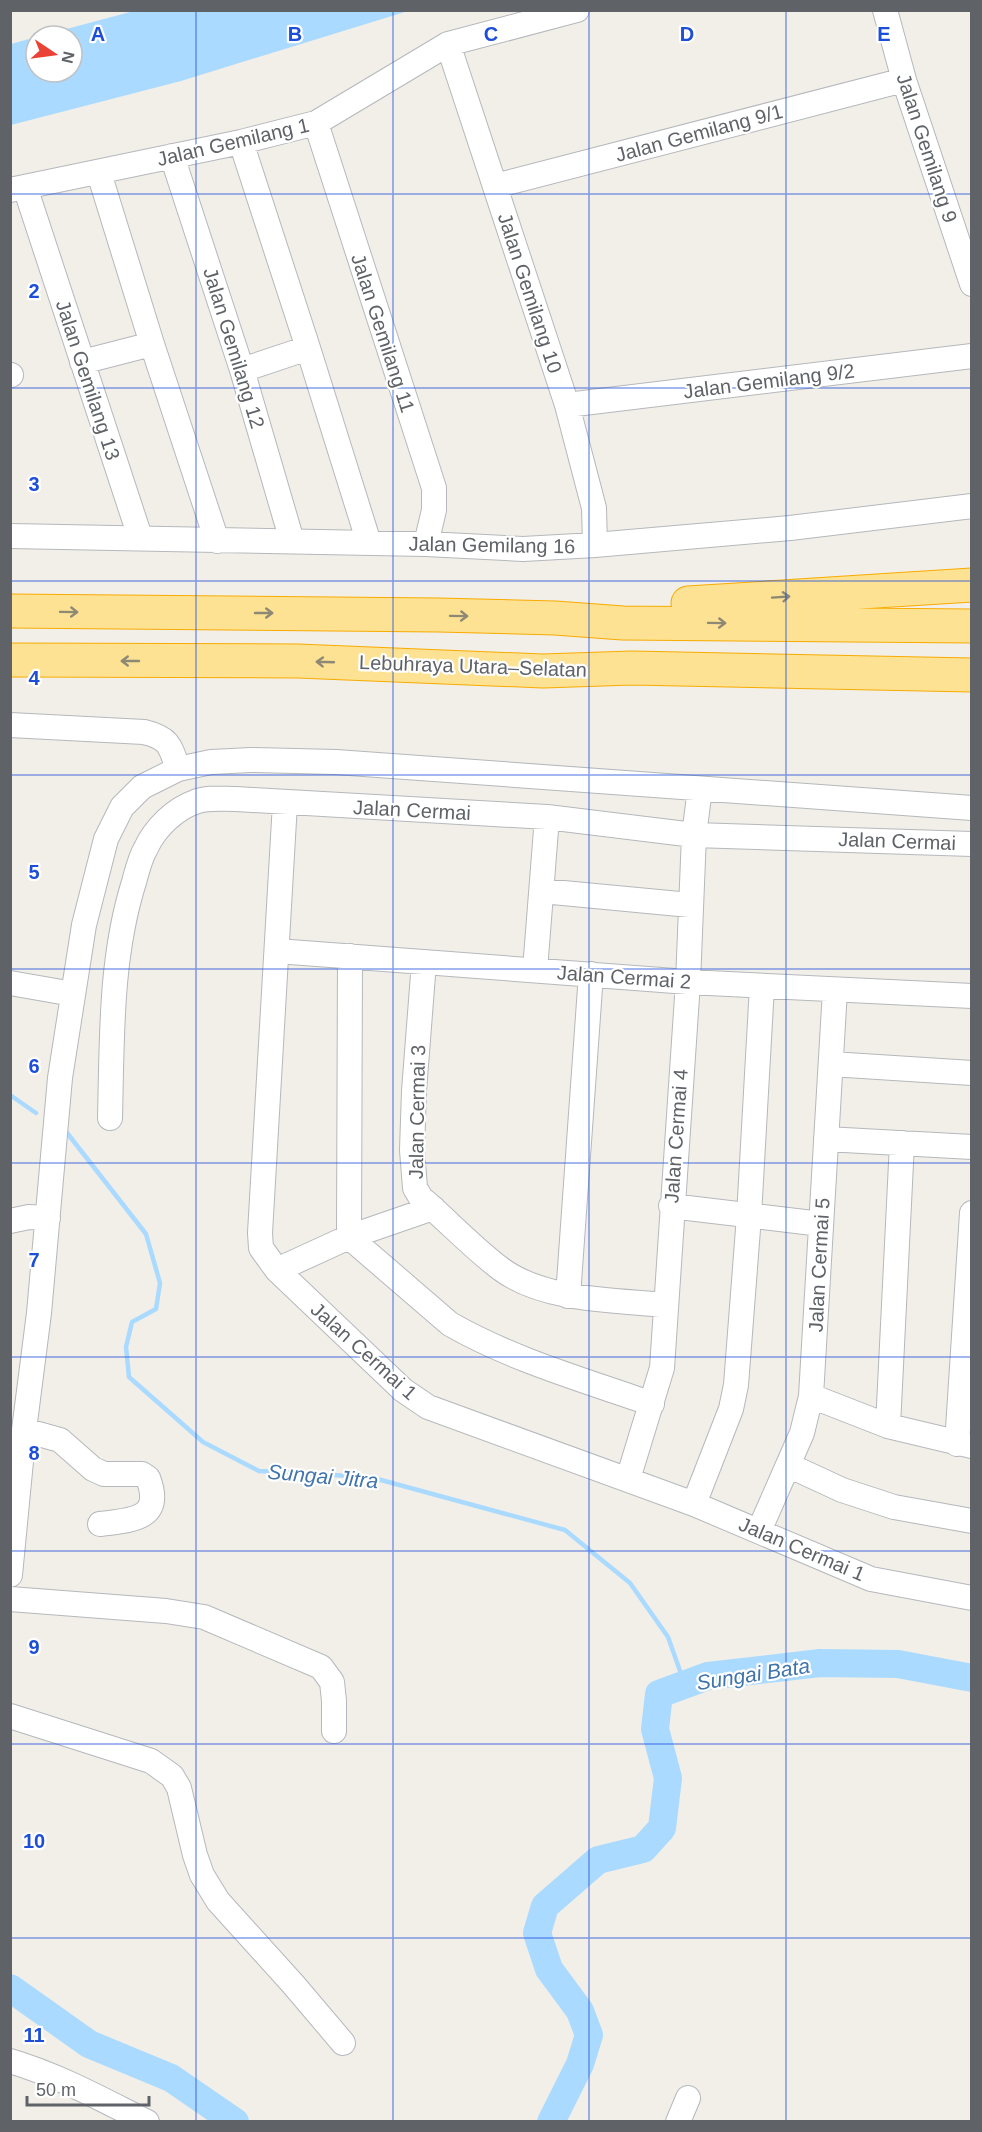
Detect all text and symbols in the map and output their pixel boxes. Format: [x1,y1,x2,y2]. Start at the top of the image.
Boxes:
text: A [91,23,105,45]
text: B [288,23,302,45]
text: C [484,23,498,45]
text: D [680,23,694,45]
text: E [877,23,891,45]
north arrow [24,24,84,84]
text: N [59,50,78,65]
street label: Jalan Gemilang 9 [892,71,962,225]
street label: Jalan Gemilang 9/1 [613,100,785,166]
street label: Jalan Gemilang 1 [155,114,311,170]
street label: Jalan Gemilang 10 [494,210,566,376]
street label: Jalan Gemilang 11 [347,251,419,415]
street label: Jalan Gemilang 12 [199,265,269,431]
text: 2 [28,280,40,302]
street label: Jalan Gemilang 13 [52,297,124,463]
street label: Jalan Gemilang 9/2 [682,360,856,402]
text: 3 [28,473,40,495]
street label: Jalan Gemilang 16 [408,533,576,557]
one-way arrow [770,591,790,602]
one-way arrow [58,606,78,618]
one-way arrow [253,608,273,619]
one-way arrow [448,610,468,621]
one-way arrow [706,618,726,629]
street label: Lebuhraya Utara–Selatan [359,651,587,681]
one-way arrow [121,655,141,667]
one-way arrow [316,656,336,667]
text: 4 [28,667,40,689]
street label: Jalan Cermai [353,796,471,824]
street label: Jalan Cermai [838,828,956,854]
text: 5 [28,861,40,883]
street label: Jalan Cermai 2 [556,961,692,993]
street label: Jalan Cermai 3 [405,1045,429,1179]
text: 6 [28,1055,40,1077]
street label: Jalan Cermai 4 [660,1068,692,1204]
street label: Jalan Cermai 5 [804,1197,834,1333]
text: 7 [28,1249,40,1271]
street label: Jalan Cermai 1 [307,1298,421,1404]
text: 8 [28,1442,40,1464]
water label: Sungai Jitra [267,1460,379,1492]
street label: Jalan Cermai 1 [736,1513,868,1585]
text: 9 [28,1636,40,1658]
water label: Sungai Bata [695,1654,811,1694]
text: 10 [23,1830,45,1852]
text: 11 [23,2024,45,2046]
scale bar [27,2069,148,2107]
text: 50 m [36,2080,76,2100]

